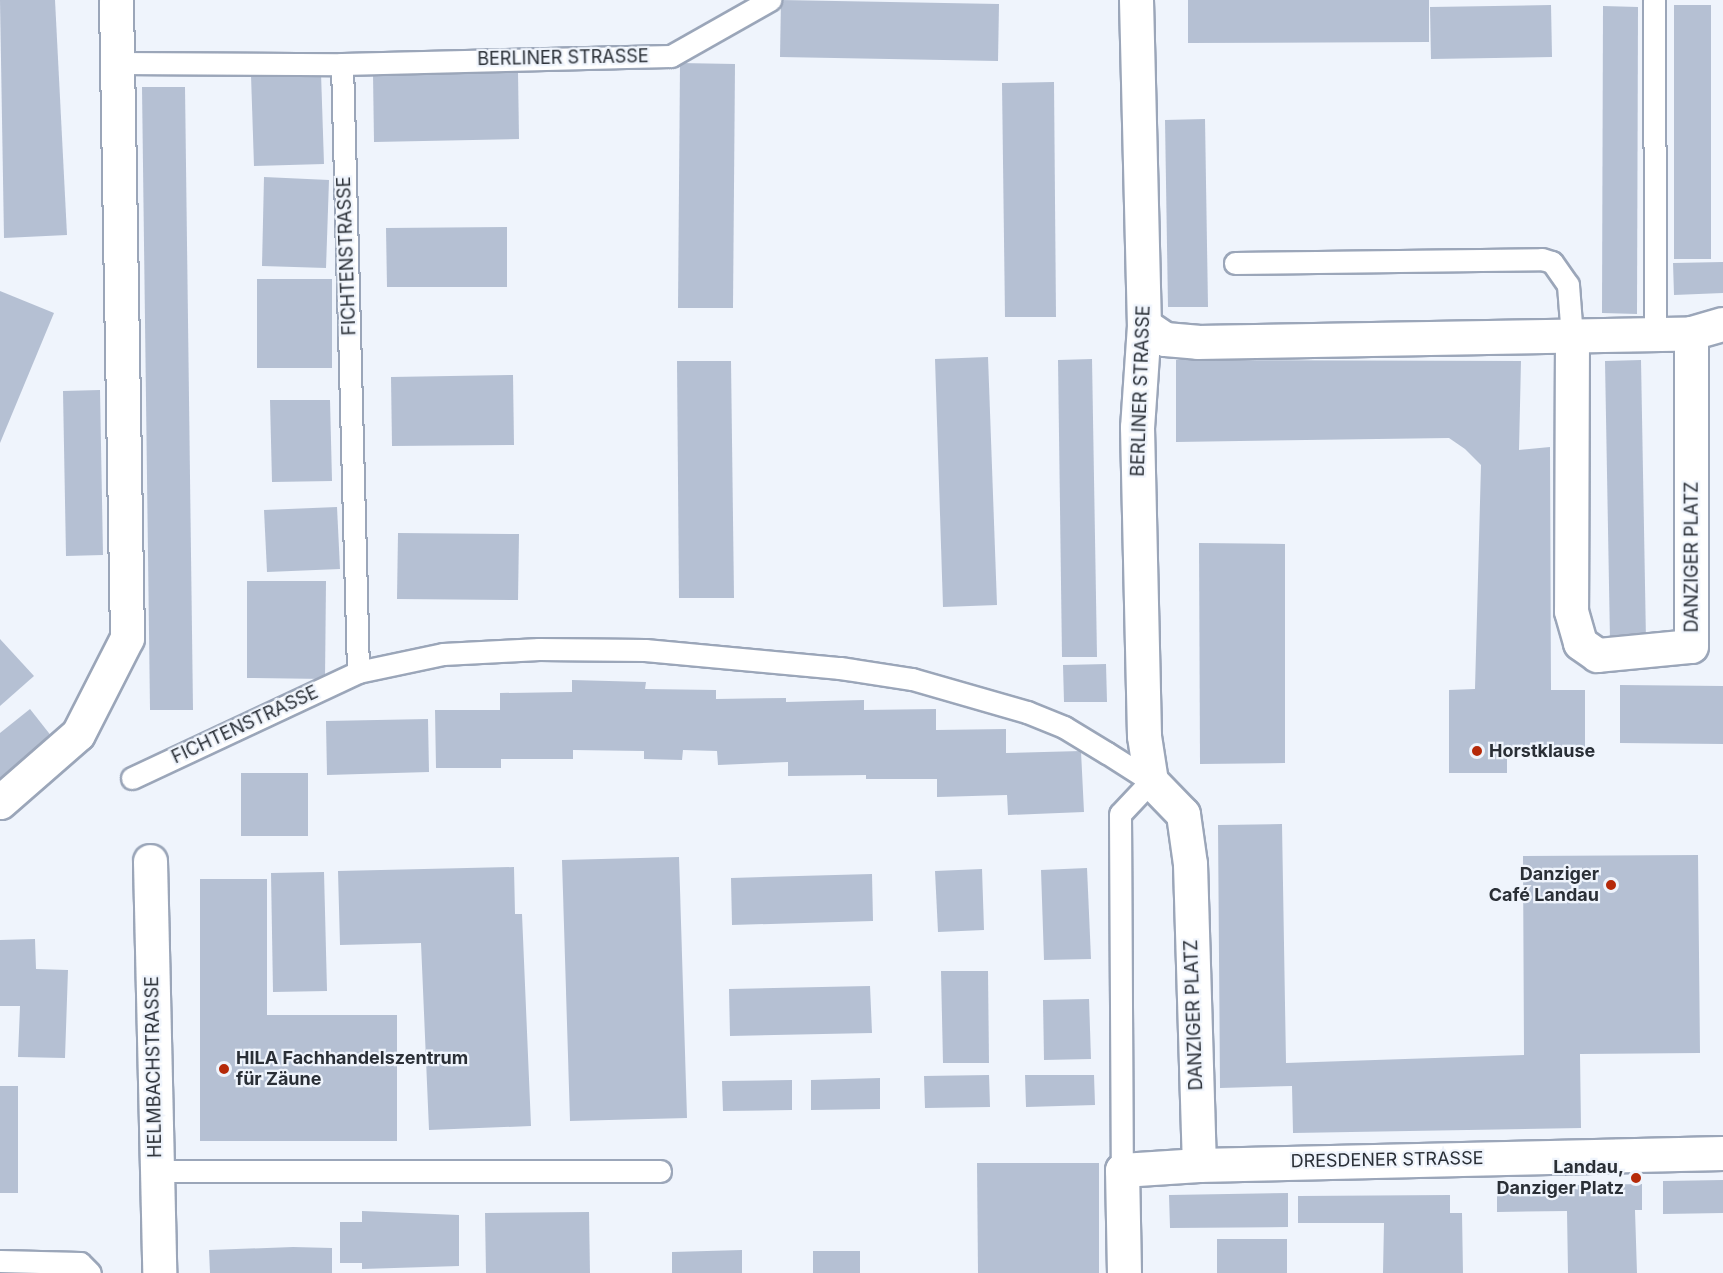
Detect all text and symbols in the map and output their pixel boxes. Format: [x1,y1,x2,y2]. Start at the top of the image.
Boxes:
street label: BERLINER STRASSE [477,46,649,70]
street label: FICHTENSTRASSE [333,176,361,336]
street label: BERLINER STRASSE [1127,305,1155,477]
street label: DANZIGER PLATZ [1681,482,1703,632]
street label: FICHTENSTRASSE [168,682,322,768]
place label: Horstklause [1489,740,1595,762]
marker: Horstklause [1470,744,1484,758]
place label: Danziger Café Landau [1489,864,1599,906]
marker: Danziger Café Landau [1604,878,1618,892]
street label: DANZIGER PLATZ [1181,939,1207,1091]
street label: HELMBACHSTRASSE [142,976,166,1158]
place label: HILA Fachhandelszentrum für Zäune [236,1048,468,1090]
marker: HILA Fachhandelszentrum für Zäune [217,1062,231,1076]
street label: DRESDENER STRASSE [1290,1148,1484,1172]
place label: Landau, Danziger Platz [1497,1157,1624,1200]
marker: Landau, Danziger Platz [1629,1171,1643,1185]

